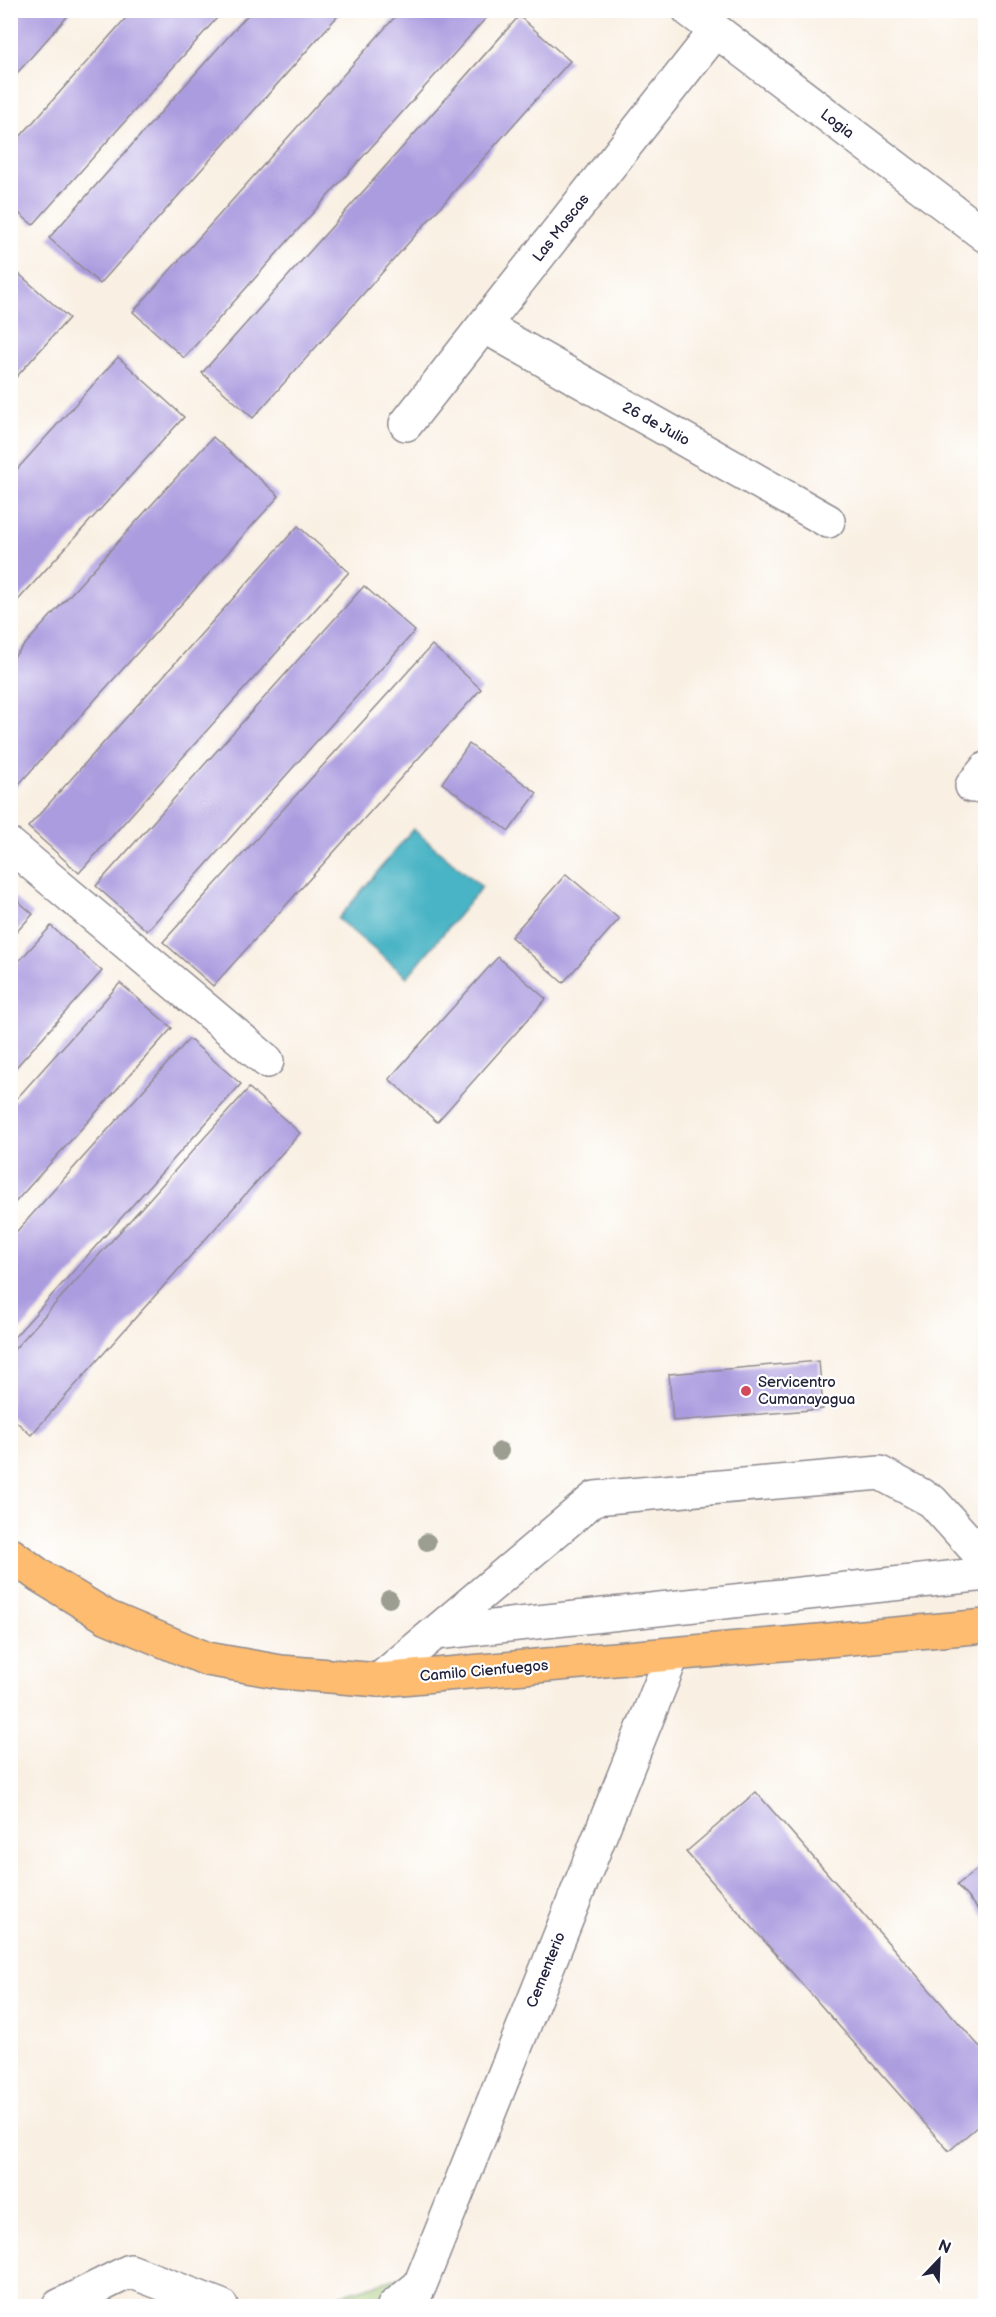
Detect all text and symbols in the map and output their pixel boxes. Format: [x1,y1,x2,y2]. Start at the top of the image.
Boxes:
street label: Logia [816,105,858,143]
street label: Las Moscas [529,190,594,266]
street label: 26 de Julio [619,398,693,450]
place label: Servicentro Cumanayagua [758,1373,855,1409]
marker: Servicentro Cumanayagua [739,1384,753,1398]
street label: Camilo Cienfuegos [419,1656,550,1686]
street label: Cementerio [522,1929,570,2011]
north arrow [909,2230,969,2290]
text: N [935,2236,954,2259]

